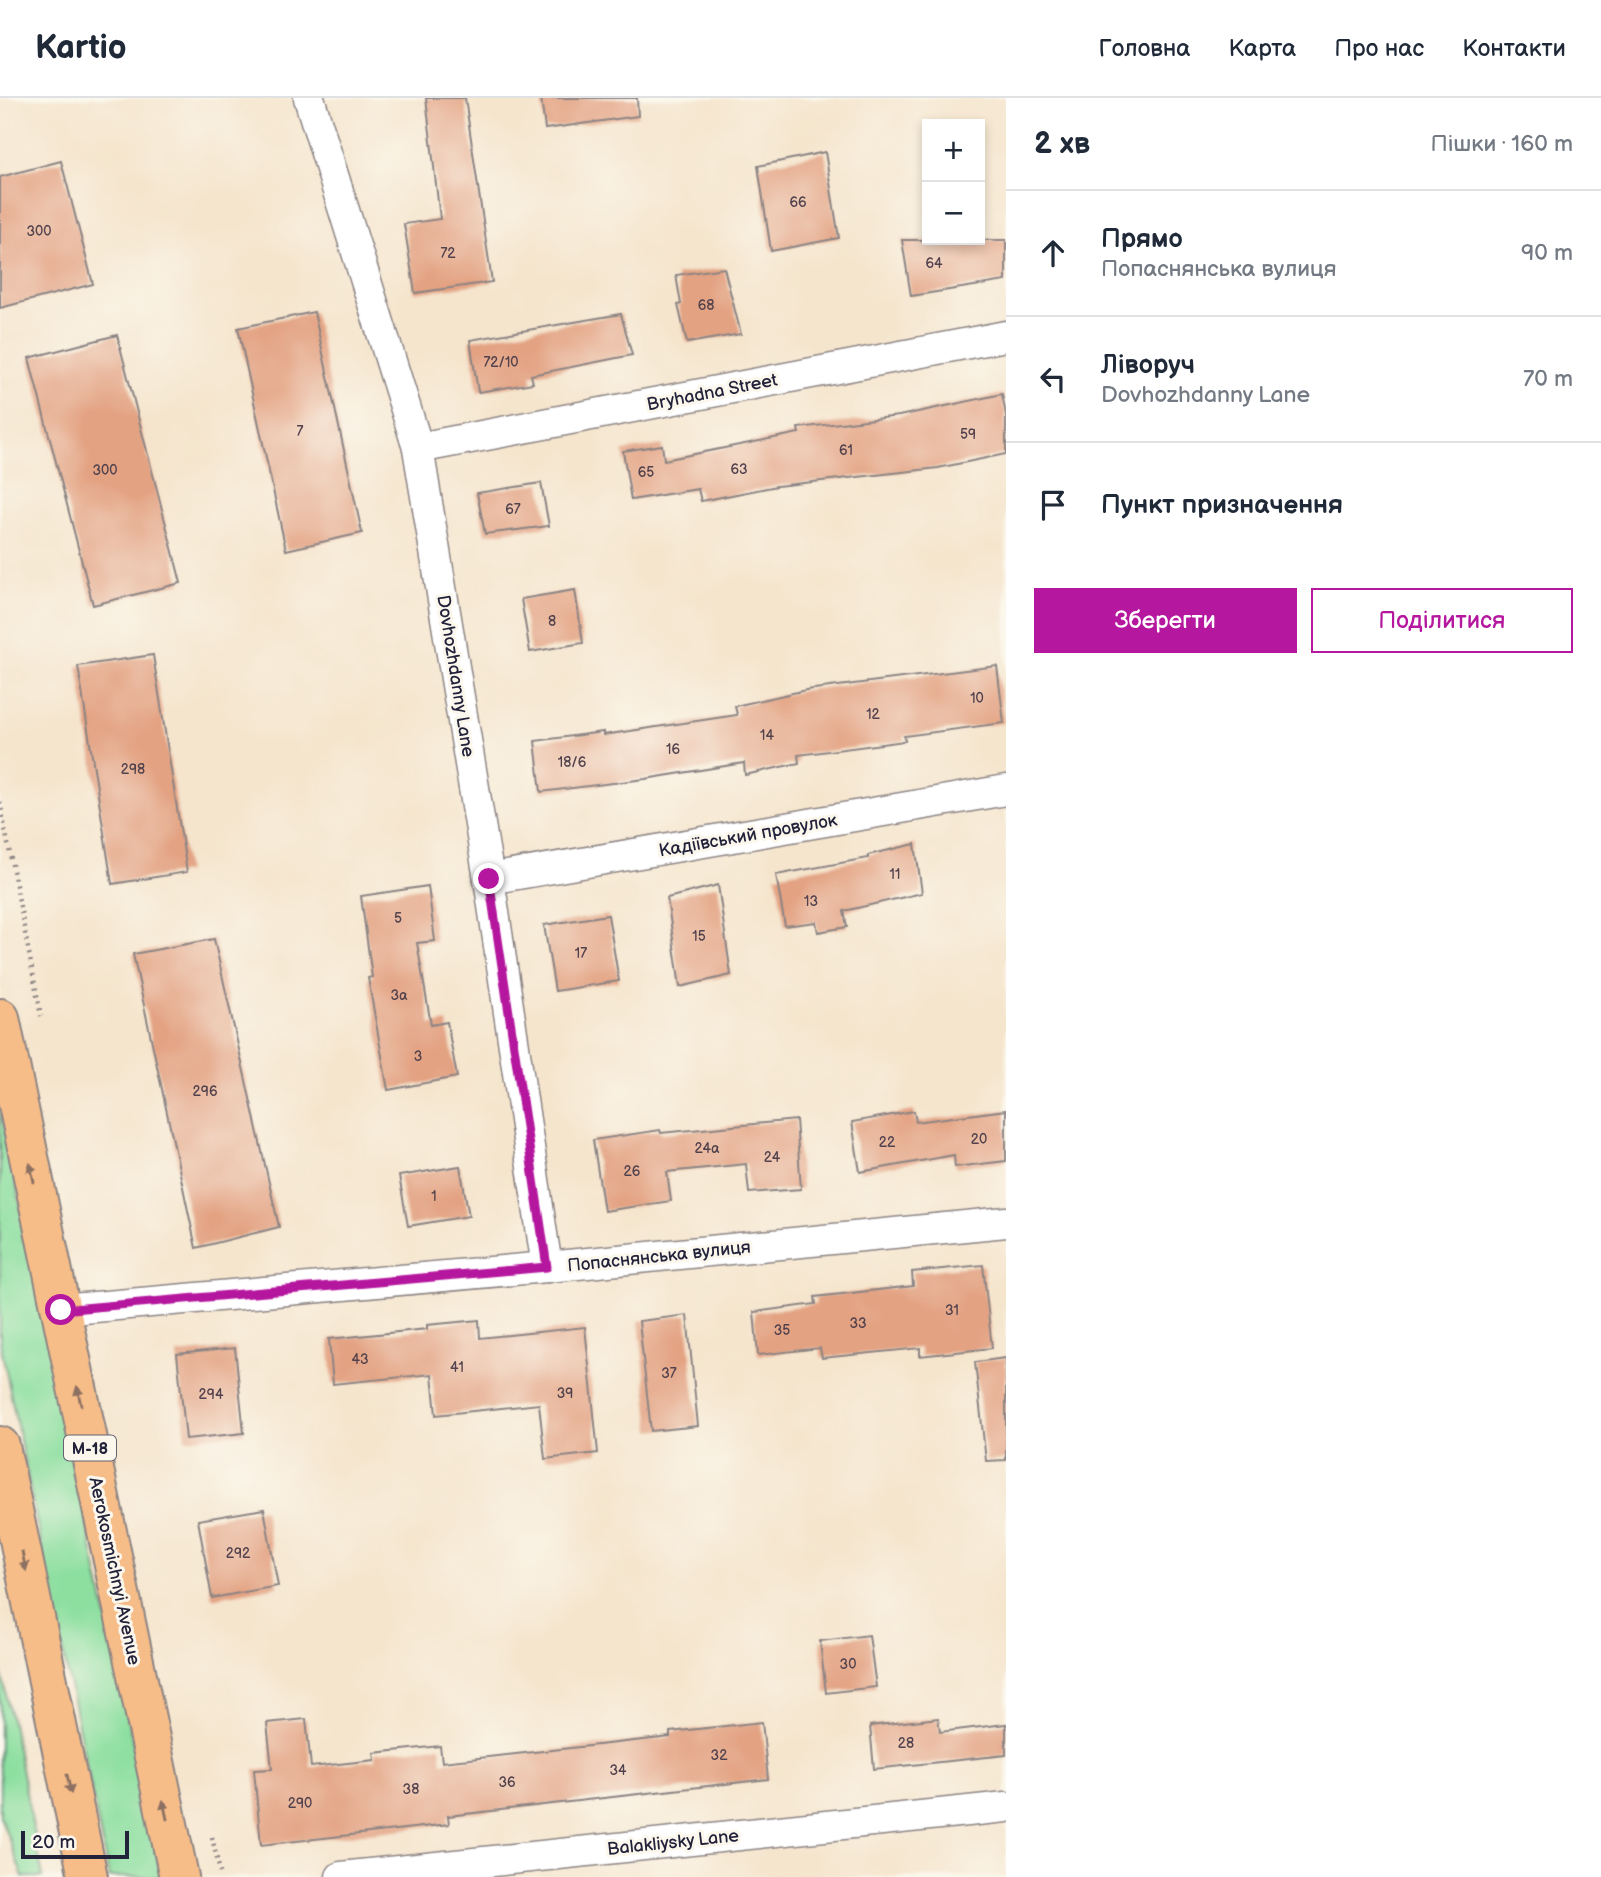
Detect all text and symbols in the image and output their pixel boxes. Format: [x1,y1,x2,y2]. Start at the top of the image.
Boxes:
text: Kartio [35,28,127,68]
text: Головна [1099,34,1191,63]
text: Карта [1229,34,1296,63]
text: Про нас [1334,34,1424,63]
text: Контакти [1462,34,1566,63]
map controls [922,119,985,245]
button: + [922,119,985,182]
text: 2 хв [1034,126,1090,162]
text: Пішки · 160 m [1431,130,1573,158]
button: − [922,182,985,245]
house number: 66 [789,194,807,211]
house number: 300 [26,223,52,240]
text: Прямо [1101,224,1183,255]
icon: ahead [1034,234,1072,272]
text: 90 m [1521,239,1573,267]
house number: 72 [440,245,456,262]
house number: 64 [925,255,943,272]
text: Попаснянська вулиця [1101,255,1336,283]
house number: 68 [698,297,714,314]
text: Ліворуч [1101,350,1195,381]
house number: 72/10 [483,354,519,371]
icon: left [1034,360,1072,398]
text: 70 m [1523,365,1573,393]
street label: Bryhadna Street [645,369,780,415]
text: Dovhozhdanny Lane [1101,381,1310,409]
house number: 7 [297,423,304,440]
house number: 59 [960,426,976,443]
house number: 61 [839,442,853,459]
house number: 63 [730,461,748,478]
house number: 300 [92,462,118,479]
house number: 65 [638,464,654,481]
icon: arrive [1034,486,1072,524]
text: Пункт призначення [1101,490,1343,521]
house number: 67 [505,501,521,518]
button: Зберегти [1034,588,1297,653]
button: Поділитися [1311,588,1573,653]
street label: Dovhozhdanny Lane [432,594,479,759]
house number: 8 [548,613,556,630]
house number: 10 [970,690,984,707]
house number: 12 [866,706,881,723]
house number: 14 [760,727,774,744]
house number: 16 [666,741,680,758]
house number: 18/6 [558,754,587,771]
house number: 298 [121,761,145,778]
street label: Кадіївський провулок [657,809,839,862]
route end [473,863,504,894]
house number: 11 [890,866,900,883]
house number: 13 [804,893,818,910]
house number: 5 [394,910,402,927]
house number: 15 [692,928,706,945]
house number: 17 [575,945,587,962]
house number: 3а [391,987,408,1004]
house number: 3 [414,1048,422,1065]
house number: 296 [193,1083,218,1100]
house number: 20 [971,1131,987,1148]
house number: 22 [879,1134,896,1151]
house number: 24а [695,1140,720,1157]
house number: 24 [764,1149,781,1166]
one-way arrow [27,1162,38,1184]
house number: 26 [624,1163,641,1180]
house number: 1 [431,1188,437,1205]
street label: Попаснянська вулиця [566,1236,752,1277]
route start [45,1294,76,1325]
house number: 31 [945,1302,959,1319]
house number: 33 [849,1315,867,1332]
house number: 35 [774,1322,790,1339]
house number: 43 [351,1351,369,1368]
house number: 41 [450,1359,464,1376]
house number: 37 [661,1365,677,1382]
one-way arrow [73,1385,84,1407]
house number: 39 [557,1385,573,1402]
house number: 294 [199,1386,224,1403]
road number: М-18 [64,1436,116,1460]
street label: Aerokosmichnyi Avenue [84,1475,145,1667]
house number: 292 [226,1545,251,1562]
one-way arrow [18,1550,29,1572]
house number: 30 [840,1656,856,1673]
house number: 28 [898,1735,914,1752]
house number: 32 [711,1747,728,1764]
house number: 34 [609,1762,627,1779]
one-way arrow [64,1773,75,1795]
house number: 36 [498,1774,516,1791]
house number: 38 [403,1781,419,1798]
house number: 290 [288,1795,312,1812]
one-way arrow [160,1799,171,1821]
street label: Balakliysky Lane [606,1825,740,1860]
scale bar [21,1828,130,1860]
text: 20 m [32,1831,75,1854]

